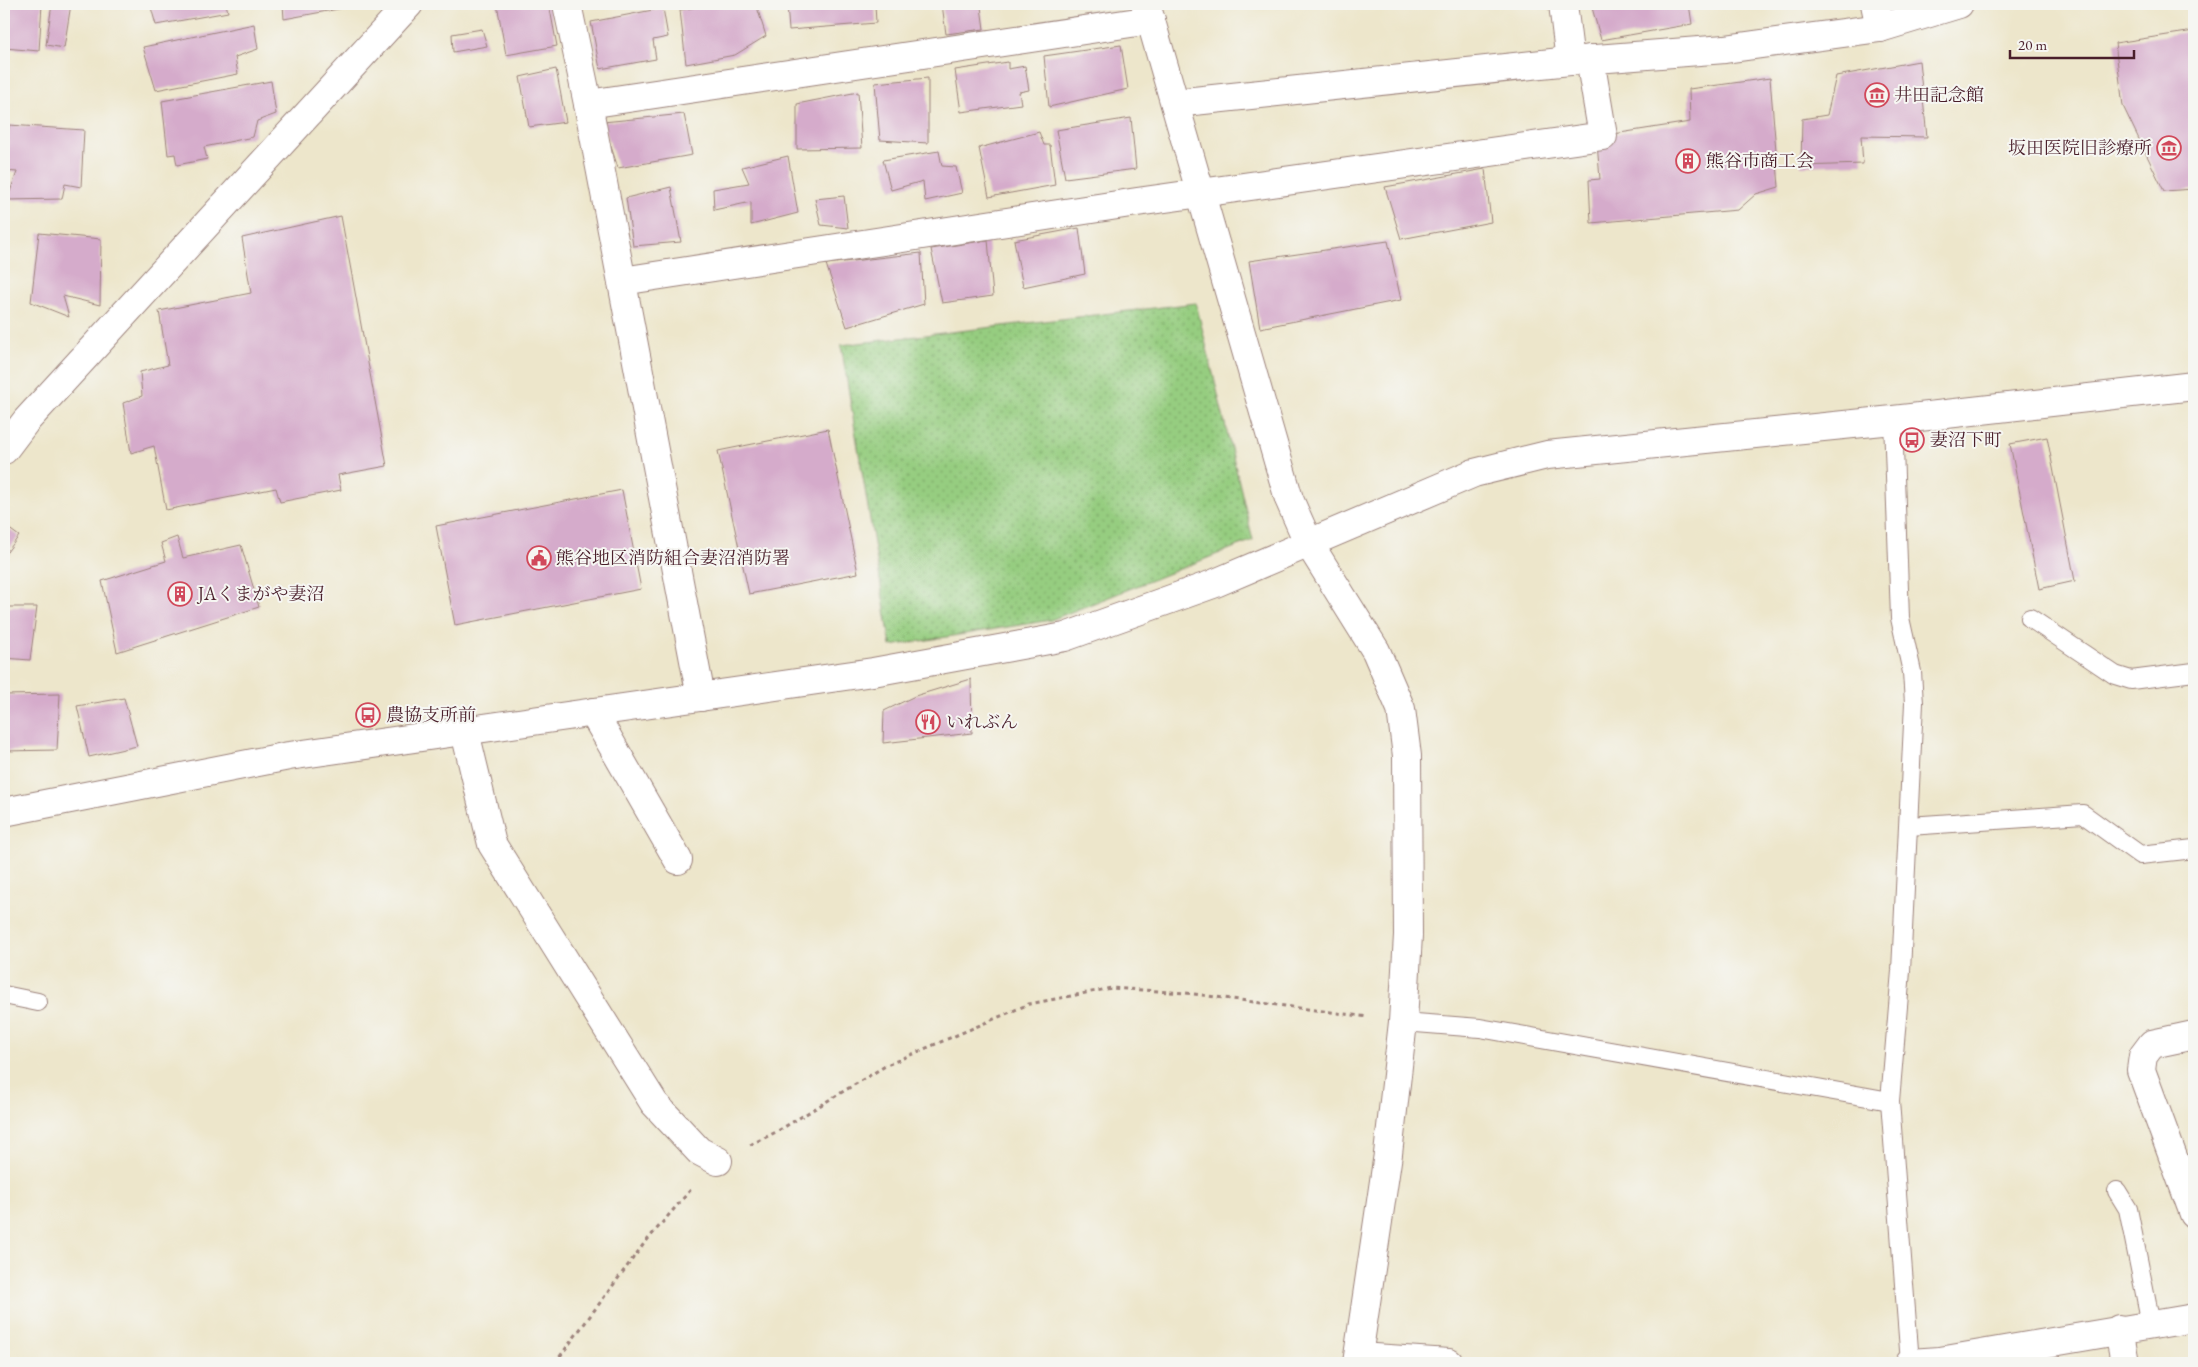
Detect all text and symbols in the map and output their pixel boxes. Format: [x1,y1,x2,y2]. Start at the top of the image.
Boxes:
scale bar [2010,28,2134,60]
text: 20 m [2018,35,2047,54]
museum icon: 井田記念館 [1864,82,1890,108]
place label: 井田記念館 [1894,83,1984,106]
museum icon: 坂田医院旧診療所 [2156,135,2182,161]
place label: 坂田医院旧診療所 [2008,136,2152,159]
building icon: 熊谷市商工会 [1675,148,1701,174]
place label: 熊谷市商工会 [1706,149,1814,172]
bus stop icon: 妻沼下町 [1899,427,1925,453]
place label: 妻沼下町 [1930,428,2002,451]
public building icon: 熊谷地区消防組合妻沼消防署 [526,545,552,571]
place label: 熊谷地区消防組合妻沼消防署 [556,546,790,569]
building icon: JAくまがや妻沼 [167,581,193,607]
place label: JAくまがや妻沼 [196,582,325,605]
bus stop icon: 農協支所前 [355,702,381,728]
place label: 農協支所前 [386,703,476,726]
restaurant icon: いれぶん [915,709,941,735]
place label: いれぶん [946,710,1018,733]

